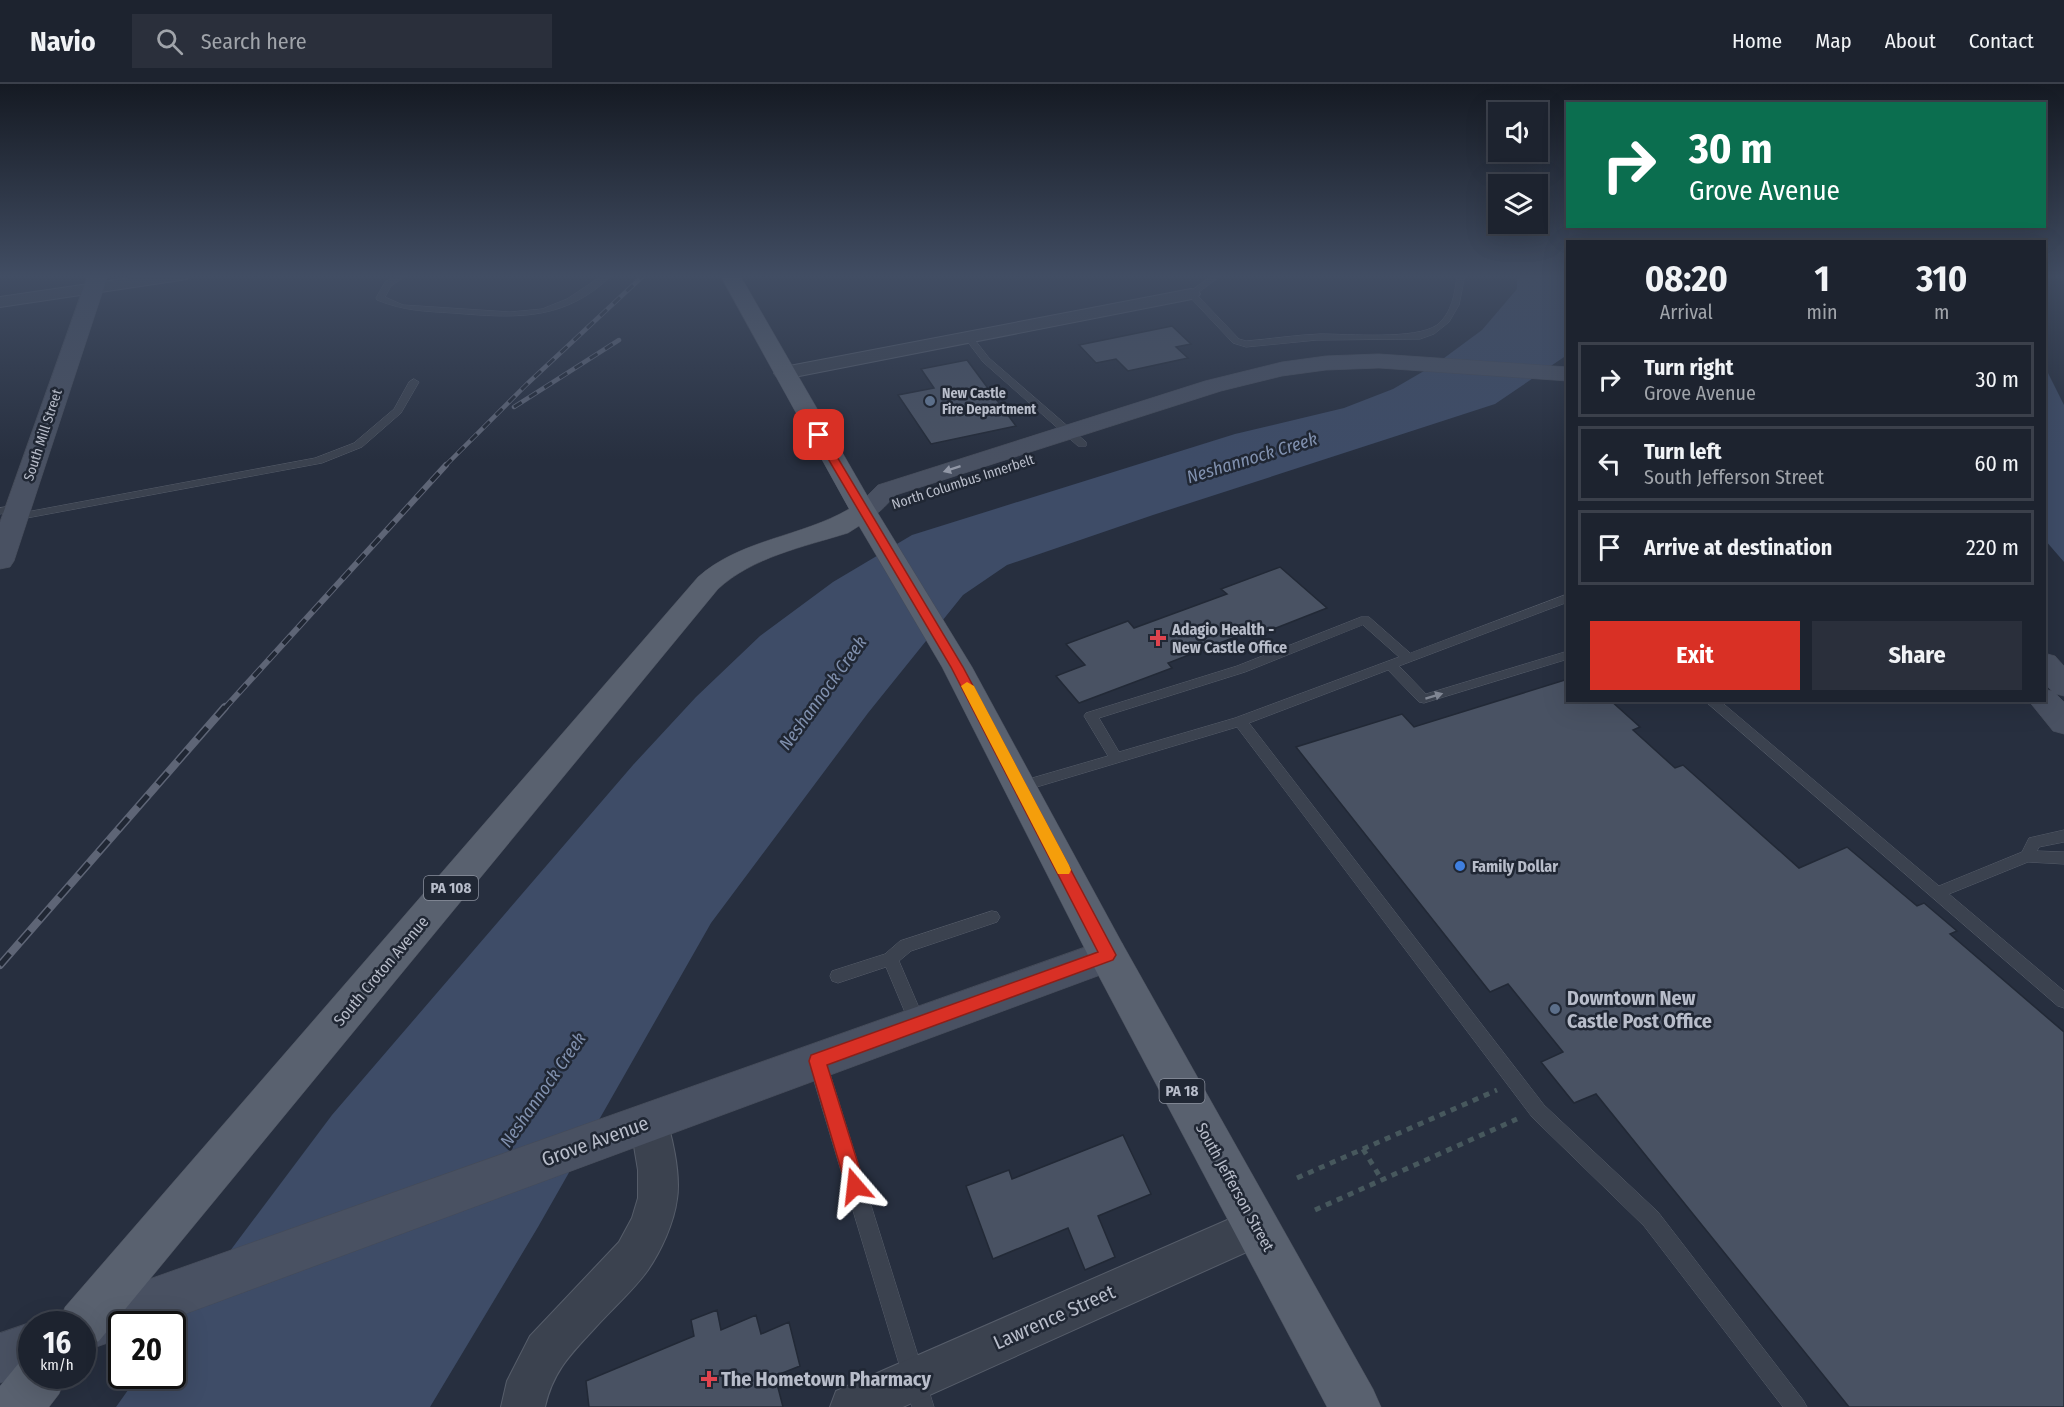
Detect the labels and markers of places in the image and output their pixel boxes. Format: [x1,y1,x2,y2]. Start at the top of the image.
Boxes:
place label: New Castle Fire Department [942,385,1037,418]
marker: New Castle Fire Department [923,394,937,408]
pin [793,409,844,460]
place label: Adagio Health - New Castle Office [1171,620,1287,657]
marker: Adagio Health - New Castle Office [1149,629,1167,647]
place label: Family Dollar [1472,857,1558,876]
marker: Family Dollar [1453,859,1467,873]
place label: Downtown New Castle Post Office [1567,986,1712,1033]
marker: Downtown New Castle Post Office [1548,1002,1562,1016]
place label: The Hometown Pharmacy [721,1367,932,1391]
marker: The Hometown Pharmacy [702,1372,716,1386]

